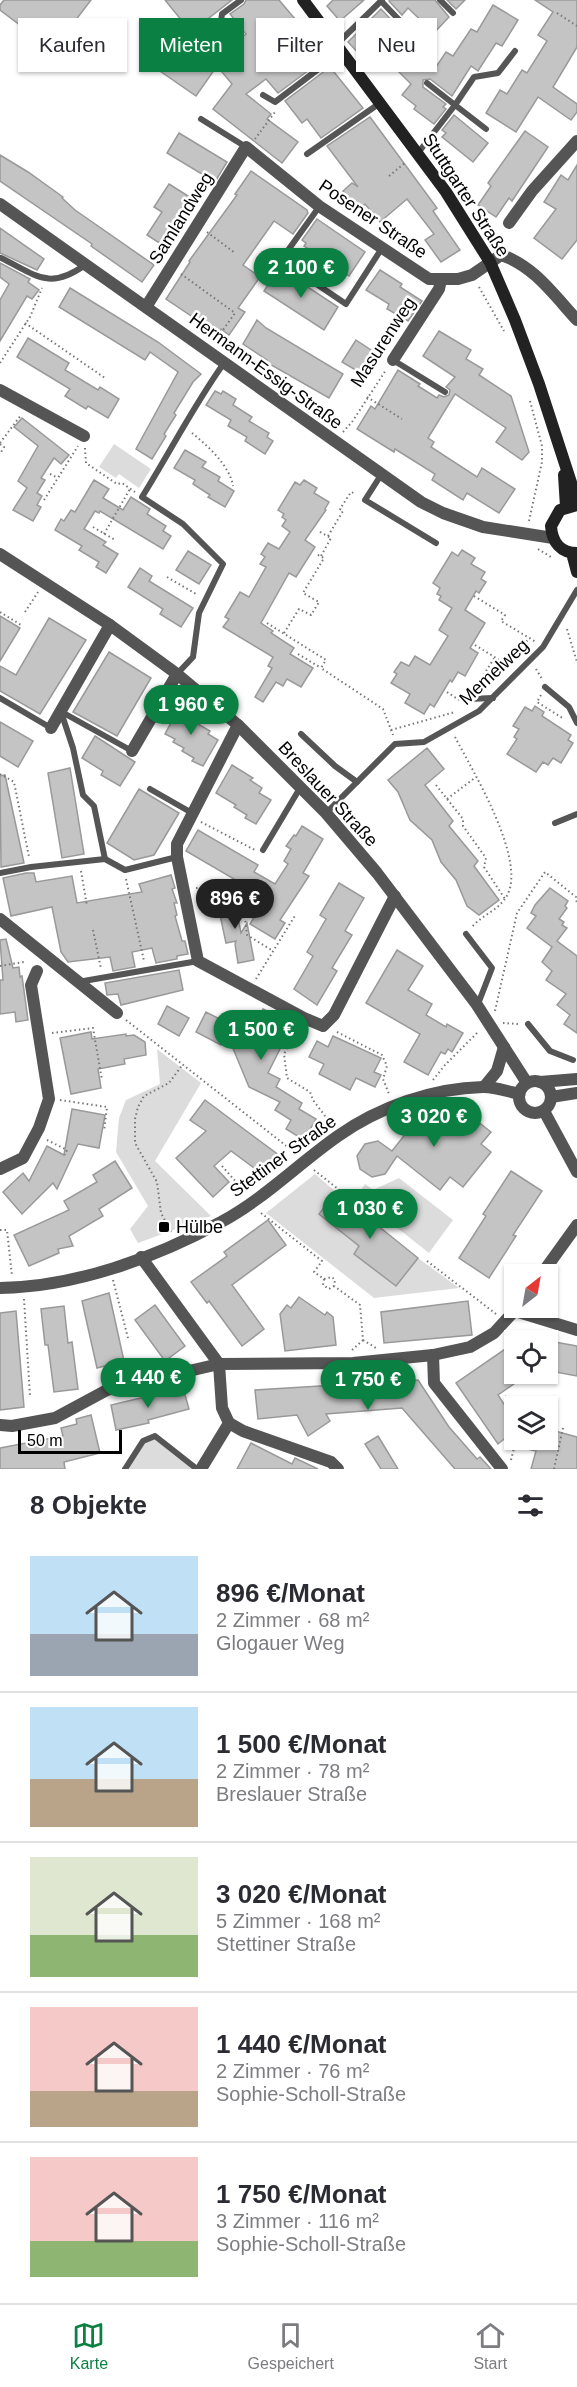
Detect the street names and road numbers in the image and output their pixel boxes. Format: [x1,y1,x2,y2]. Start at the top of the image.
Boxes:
street label: Stuttgarter Straße [419,130,513,260]
street label: Samlandweg [145,169,217,267]
street label: Posener Straße [315,175,431,263]
street label: Masurenweg [347,293,419,391]
street label: Hermann-Essig-Straße [186,309,346,433]
street label: Memelweg [455,635,533,709]
street label: Breslauer Straße [274,737,382,851]
street label: Stettiner Straße [226,1111,340,1201]

